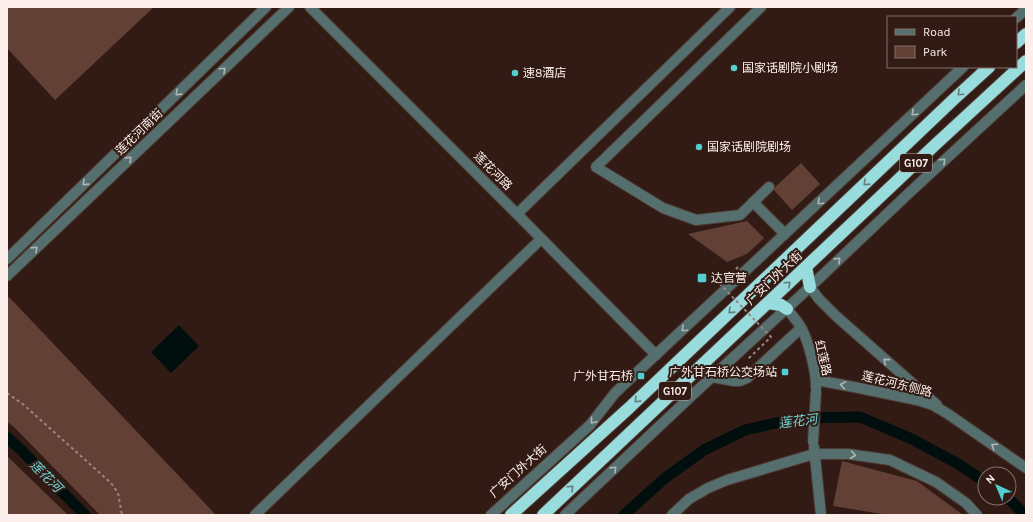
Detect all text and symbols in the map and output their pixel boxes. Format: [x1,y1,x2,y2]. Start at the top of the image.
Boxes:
legend [887,16,1017,68]
text: Road [923,25,951,39]
text: Park [923,45,948,59]
place label: 国家话剧院小剧场 [742,61,838,75]
marker: 国家话剧院小剧场 [729,63,739,73]
place label: 速8酒店 [523,66,566,80]
one-way arrow [218,67,226,75]
marker: 速8酒店 [510,68,520,78]
one-way arrow [175,88,183,96]
one-way arrow [957,88,965,96]
street label: 莲花河南街 [113,106,165,158]
one-way arrow [912,108,919,115]
place label: 国家话剧院剧场 [707,140,791,154]
marker: 国家话剧院剧场 [694,142,704,152]
street label: 莲花河路 [471,149,515,193]
road number: G107 [900,154,932,172]
one-way arrow [124,157,132,164]
one-way arrow [938,158,946,166]
one-way arrow [82,178,90,186]
one-way arrow [863,178,871,185]
one-way arrow [817,197,824,204]
one-way arrow [30,246,38,254]
street label: 广安门外大街 [743,248,805,308]
one-way arrow [833,257,841,265]
place label: 达官营 [711,271,747,285]
marker: 达官营 [696,272,708,284]
one-way arrow [783,281,791,289]
one-way arrow [728,306,736,314]
one-way arrow [681,324,689,332]
street label: 红莲路 [812,339,834,377]
one-way arrow [884,358,891,365]
place label: 广外甘石桥公交场站 [669,365,777,379]
marker: 广外甘石桥公交场站 [780,367,790,377]
street label: 莲花河东侧路 [860,368,934,400]
place label: 广外甘石桥 [573,369,633,383]
marker: 广外甘石桥 [636,371,646,381]
one-way arrow [840,381,847,390]
road number: G107 [659,382,691,400]
one-way arrow [634,396,642,403]
water label: 莲花河 [778,411,821,431]
one-way arrow [590,416,597,424]
street label: 广安门外大街 [487,442,549,500]
one-way arrow [991,443,998,451]
one-way arrow [850,450,856,459]
water label: 莲花河 [27,457,67,497]
one-way arrow [609,466,617,474]
north arrow [977,466,1017,506]
text: N [983,472,998,487]
one-way arrow [566,486,574,493]

